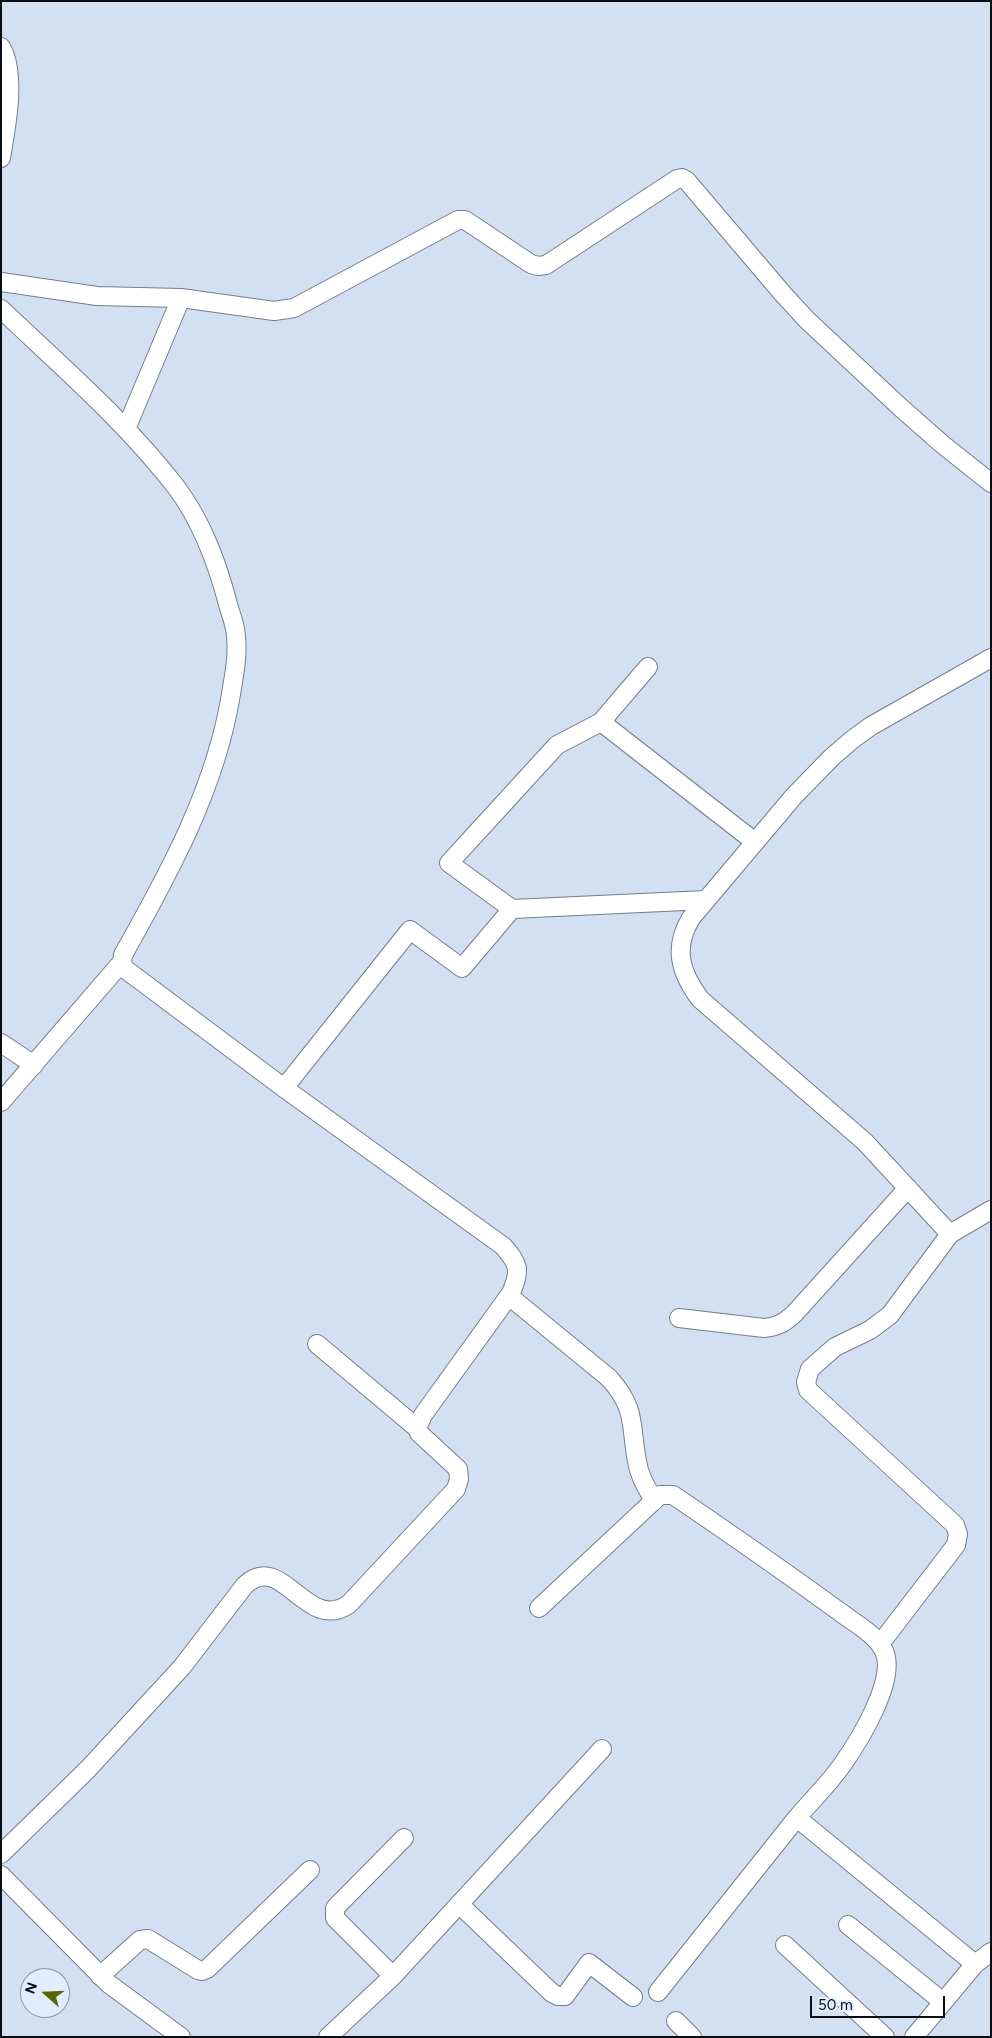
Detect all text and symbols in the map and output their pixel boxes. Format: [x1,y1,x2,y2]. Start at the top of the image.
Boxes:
north arrow [20,1968,70,2018]
text: N [22,1980,41,1996]
scale bar [812,1986,947,2018]
text: 50 m [818,1996,853,2014]

